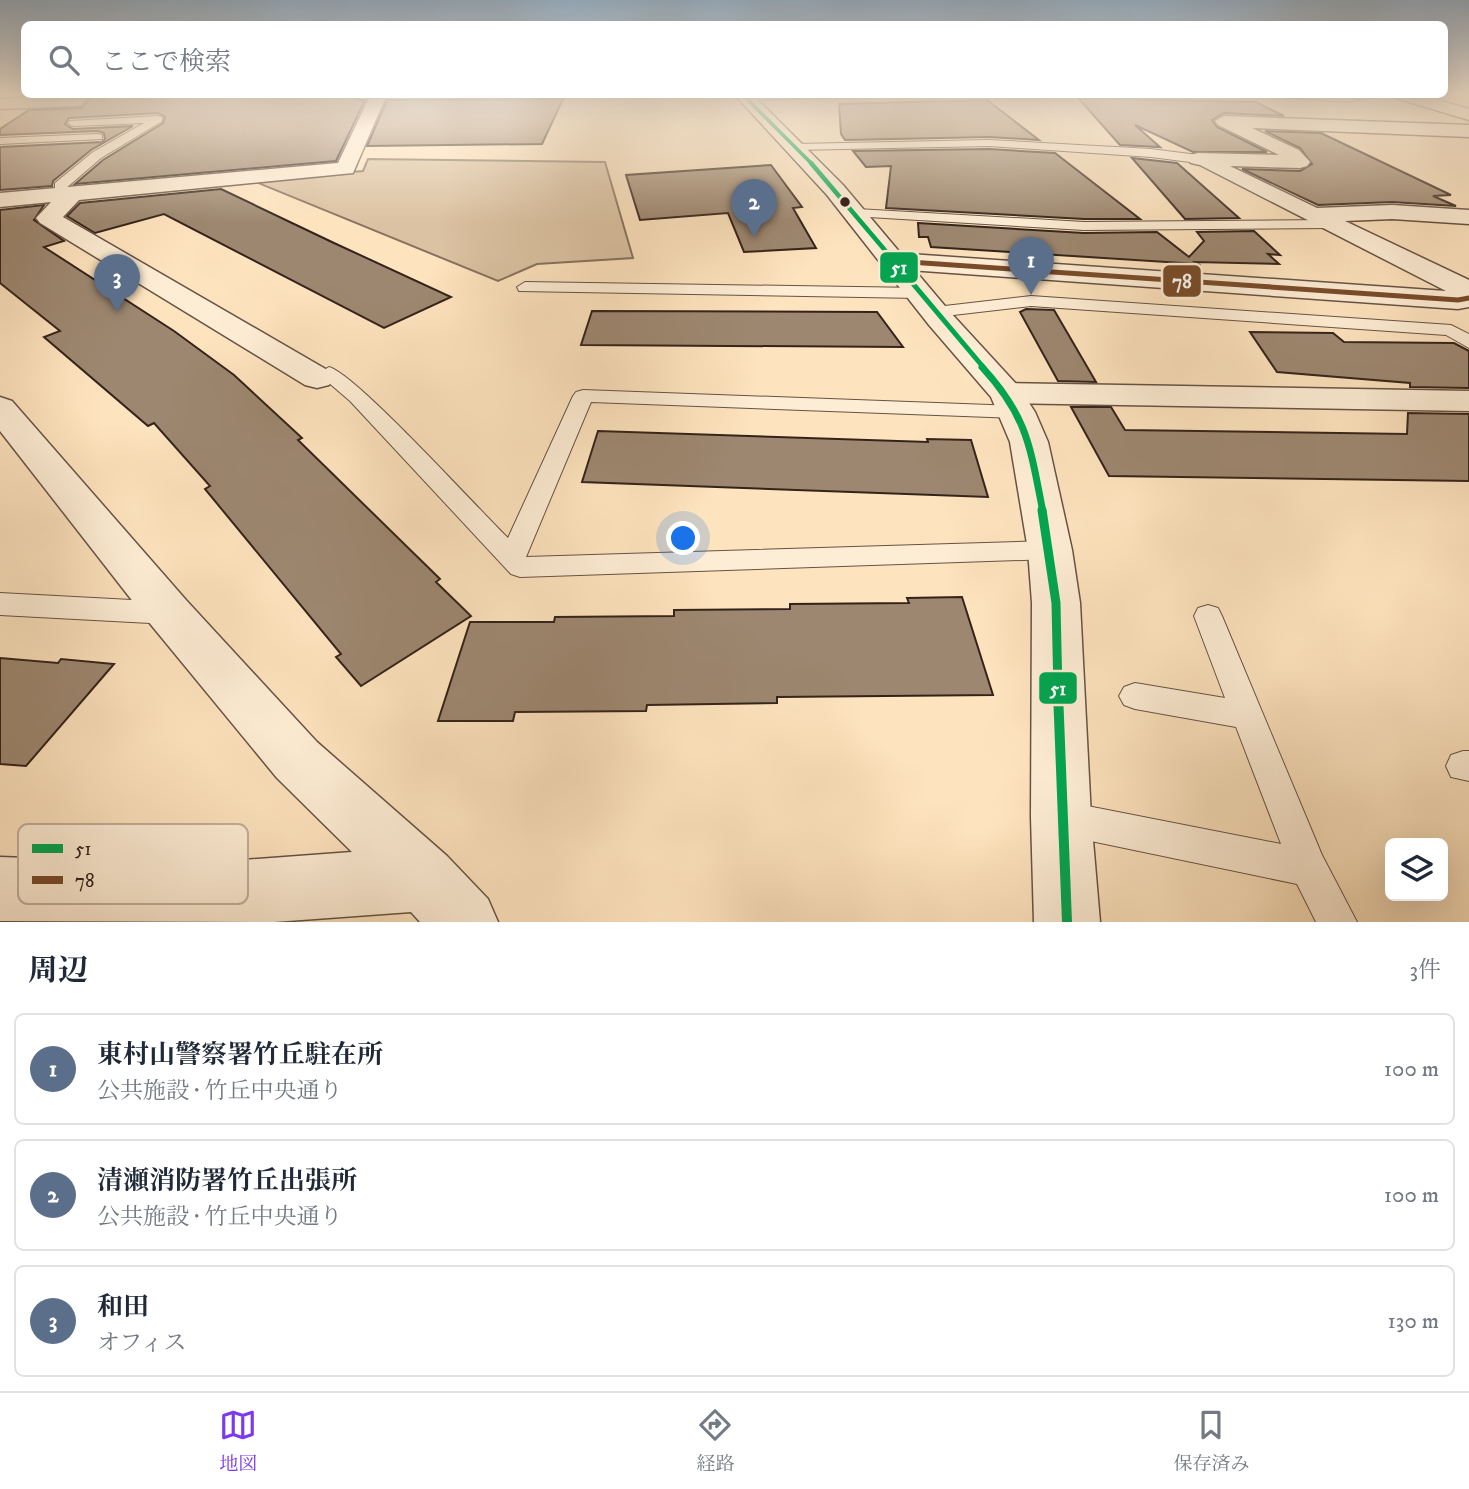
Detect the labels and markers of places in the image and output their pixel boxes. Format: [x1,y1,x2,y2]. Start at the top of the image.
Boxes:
pin: 2 [731,179,777,237]
unlabelled marker [838,195,852,209]
pin: 1 [1008,237,1054,295]
pin: 3 [94,254,140,312]

